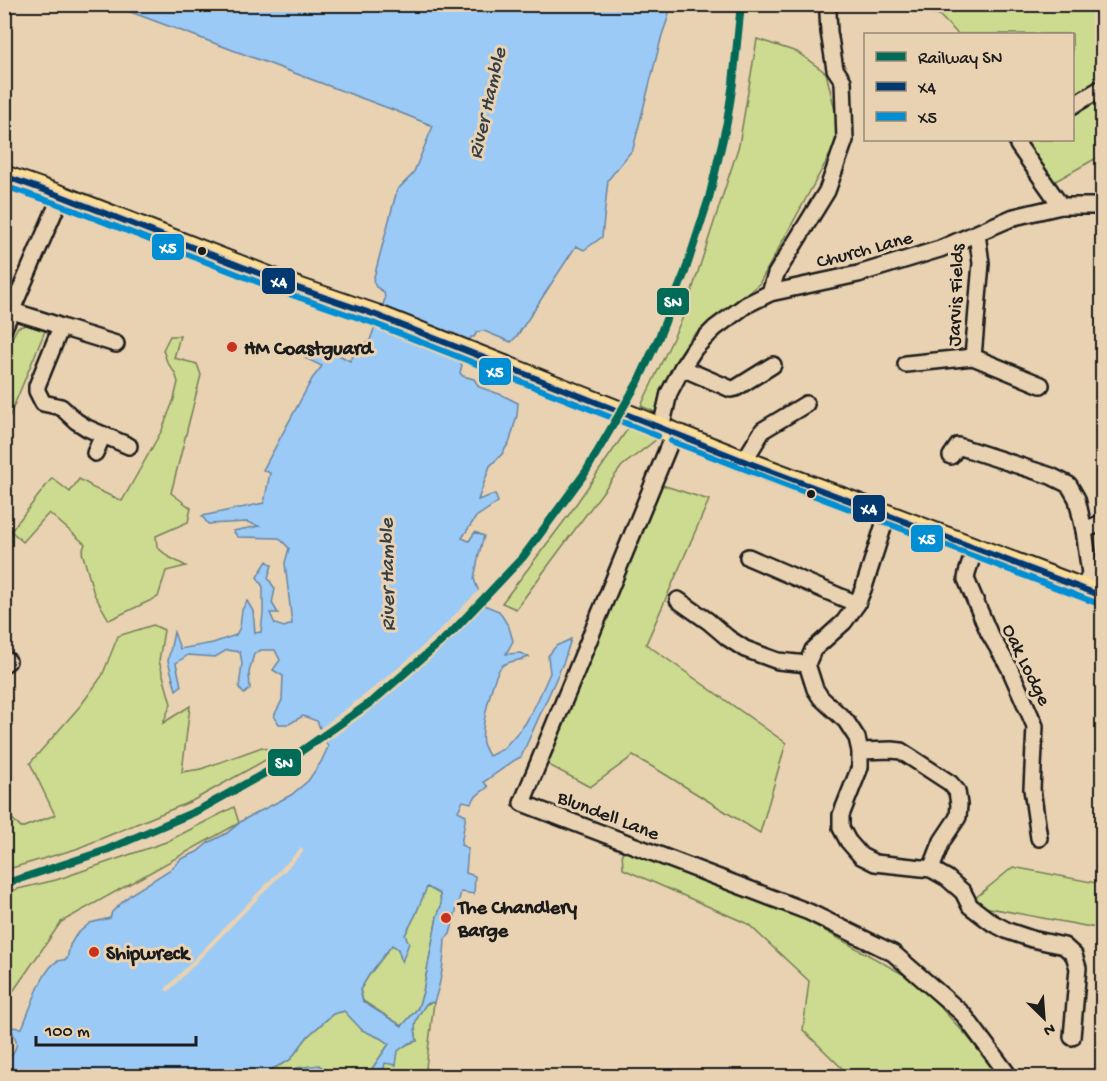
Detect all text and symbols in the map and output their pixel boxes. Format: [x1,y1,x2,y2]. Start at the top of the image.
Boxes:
legend [864,33,1074,141]
water label: River Hamble [465,45,515,162]
text: Railway SN [918,49,1002,70]
text: X4 [917,79,937,100]
text: X5 [917,109,937,130]
street label: Church Lane [814,227,916,275]
line badge: X5 [151,233,185,261]
text: X5 [159,241,177,260]
street label: Jarvis Fields [944,243,971,347]
unlabelled marker [196,245,208,257]
line badge: X4 [261,267,296,295]
text: X4 [270,275,287,294]
line badge: SN [656,287,690,316]
text: SN [664,295,682,314]
place label: HM Coastguard [244,339,375,362]
marker: HM Coastguard [225,340,239,354]
line badge: X5 [478,357,512,386]
text: X5 [486,365,504,384]
unlabelled marker [805,488,817,500]
line badge: X4 [852,494,886,523]
text: X4 [860,502,877,521]
water label: River Hamble [376,517,403,632]
line badge: X5 [910,524,944,553]
text: X5 [918,532,936,551]
street label: Oak Lodge [995,621,1055,711]
line badge: SN [267,748,302,777]
text: SN [275,756,293,775]
street label: Blundell Lane [553,787,663,847]
place label: The Chandlery Barge [456,898,577,944]
marker: The Chandlery Barge [439,911,453,925]
place label: Shipwreck [106,944,191,967]
marker: Shipwreck [87,945,101,959]
north arrow [1014,988,1074,1048]
scale bar [36,1009,196,1047]
text: N [1040,1018,1058,1039]
text: 100 m [44,1022,90,1043]

